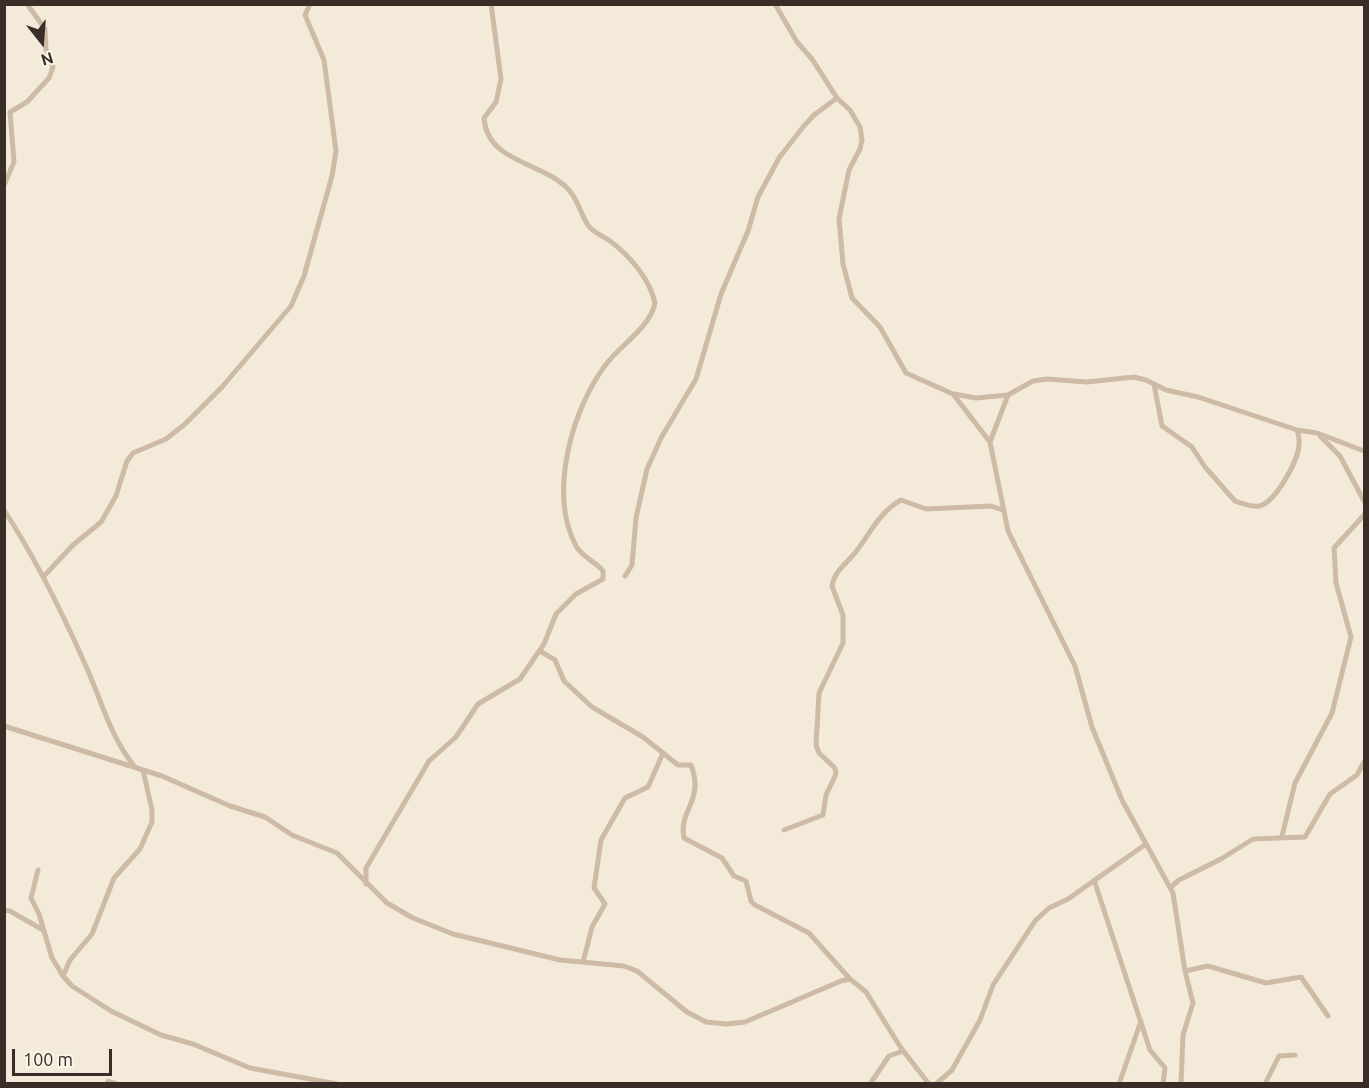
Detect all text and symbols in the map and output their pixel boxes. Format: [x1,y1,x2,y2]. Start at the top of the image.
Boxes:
north arrow [12,12,72,72]
text: N [39,49,56,70]
scale bar [15,1037,116,1075]
text: 100 m [23,1049,73,1069]

